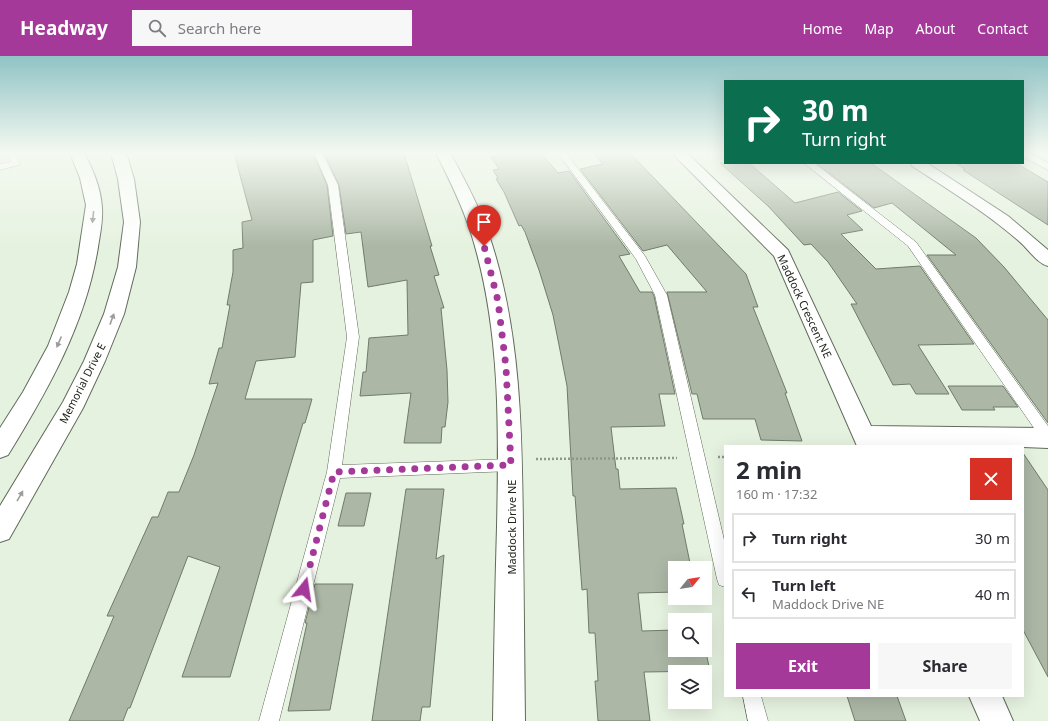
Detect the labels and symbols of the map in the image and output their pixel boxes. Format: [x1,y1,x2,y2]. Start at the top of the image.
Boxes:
pin [467,205,501,246]
one-way arrow [89,211,96,223]
street label: Maddock Crescent NE [774,252,836,360]
one-way arrow [109,313,115,325]
one-way arrow [56,336,62,347]
street label: Memorial Drive E [55,340,109,426]
street label: Maddock Drive NE [504,480,519,574]
one-way arrow [16,490,23,502]
north arrow [668,561,712,605]
position arrow [283,568,325,610]

